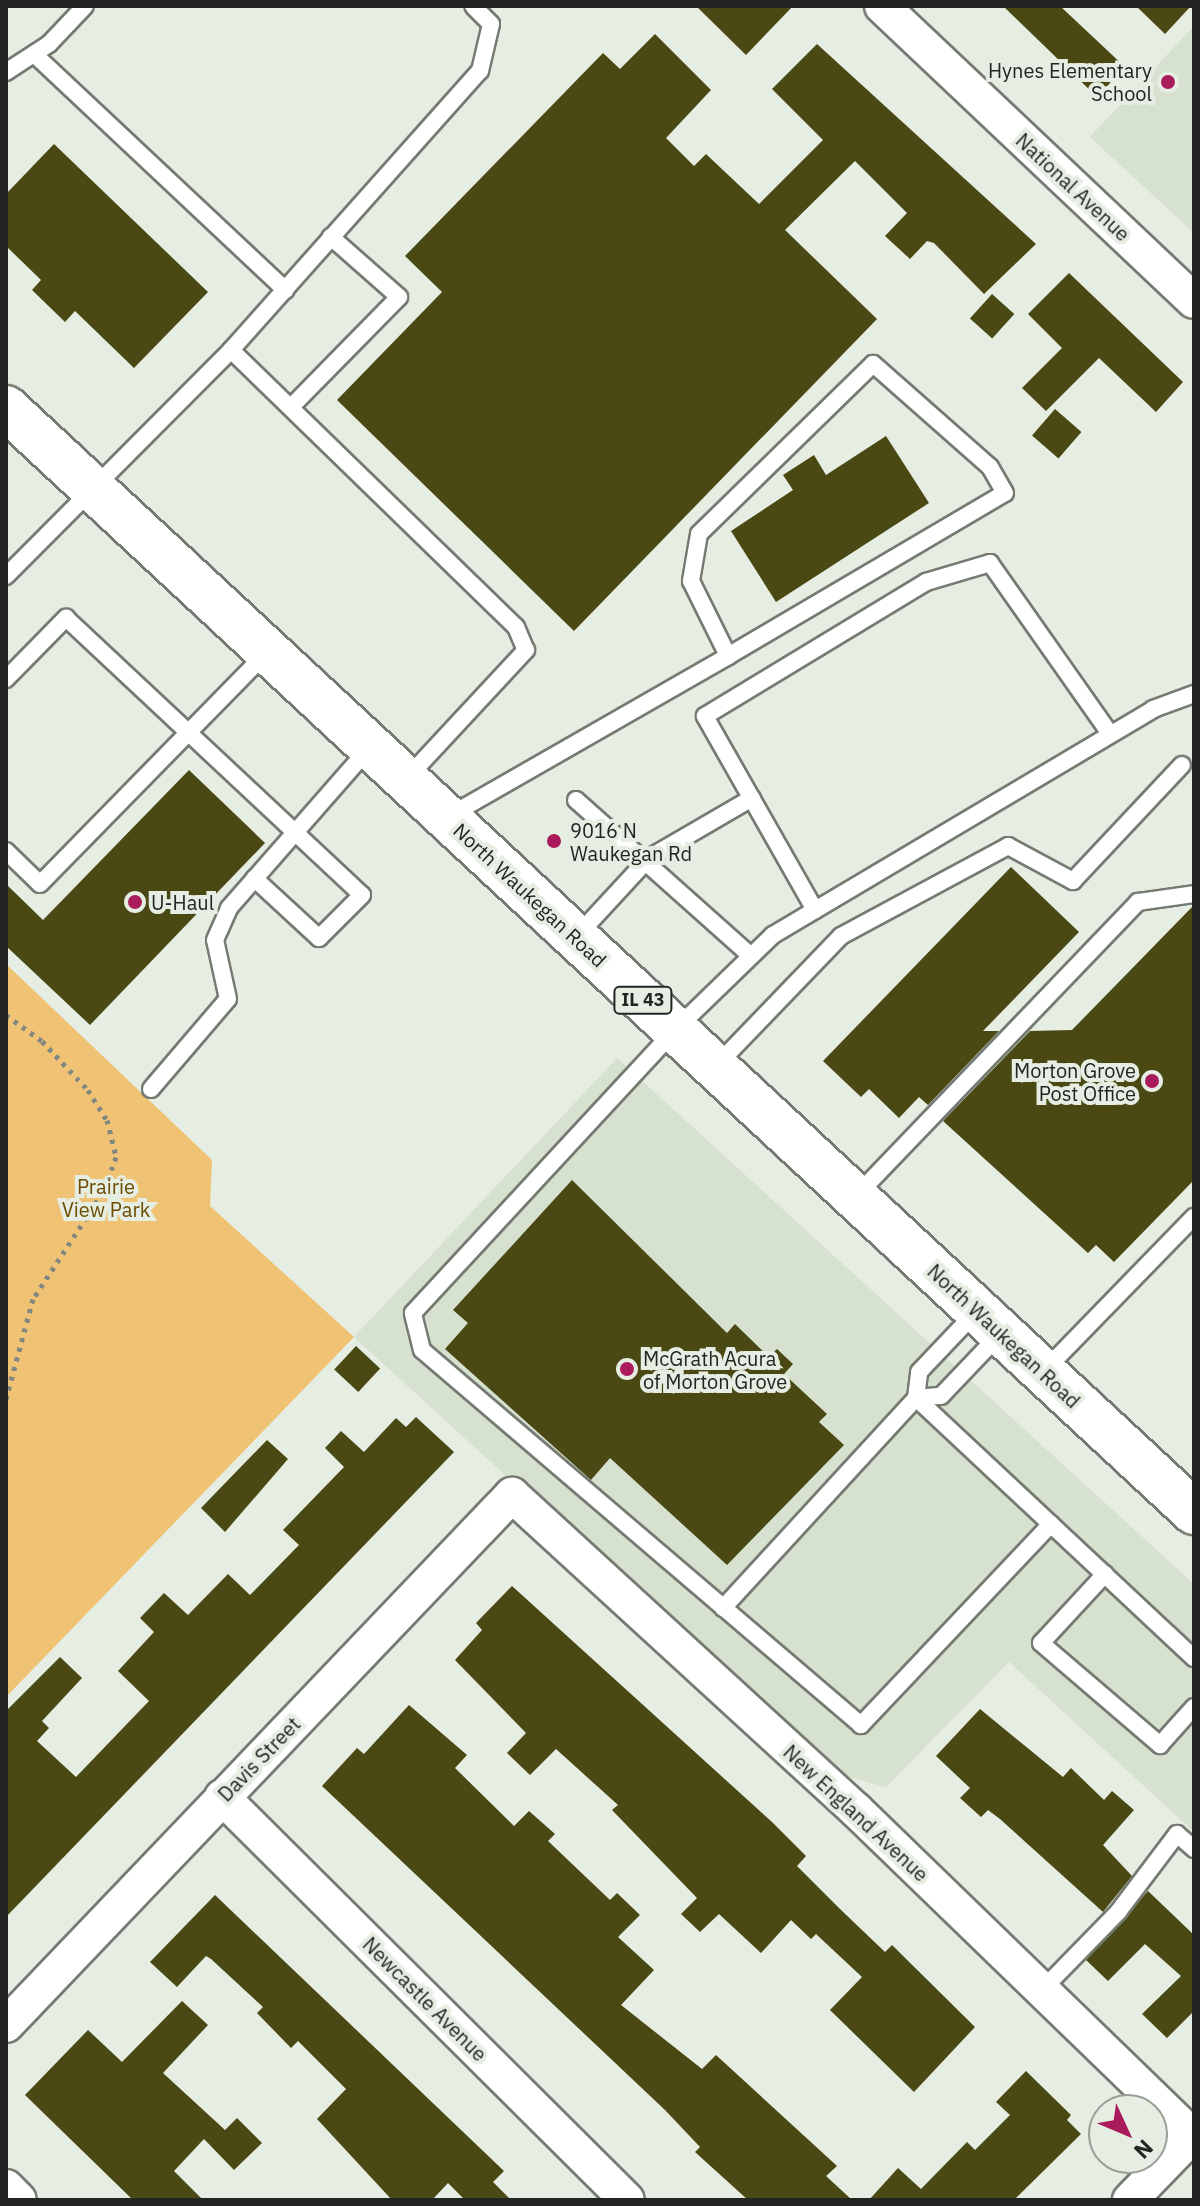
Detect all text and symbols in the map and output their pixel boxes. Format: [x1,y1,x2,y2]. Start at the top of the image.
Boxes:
place label: Hynes Elementary School [988,58,1152,105]
marker: Hynes Elementary School [1159,73,1177,91]
street label: National Avenue [1011,128,1135,246]
street label: North Waukegan Road [449,818,611,972]
place label: 9016 N Waukegan Rd [570,818,692,865]
marker: 9016 N Waukegan Rd [545,832,563,850]
place label: U-Haul [151,890,214,914]
marker: U-Haul [126,893,144,911]
road number: IL 43 [613,986,673,1014]
place label: Morton Grove Post Office [1014,1058,1136,1105]
marker: Morton Grove Post Office [1143,1072,1161,1090]
park label: Prairie View Park [62,1175,150,1222]
street label: North Waukegan Road [923,1259,1085,1413]
place label: McGrath Acura of Morton Grove [643,1346,787,1393]
marker: McGrath Acura of Morton Grove [618,1360,636,1378]
street label: Davis Street [213,1712,305,1806]
street label: New England Avenue [779,1740,933,1886]
street label: Newcastle Avenue [358,1932,492,2066]
north arrow [1088,2094,1168,2174]
text: N [1128,2134,1160,2165]

